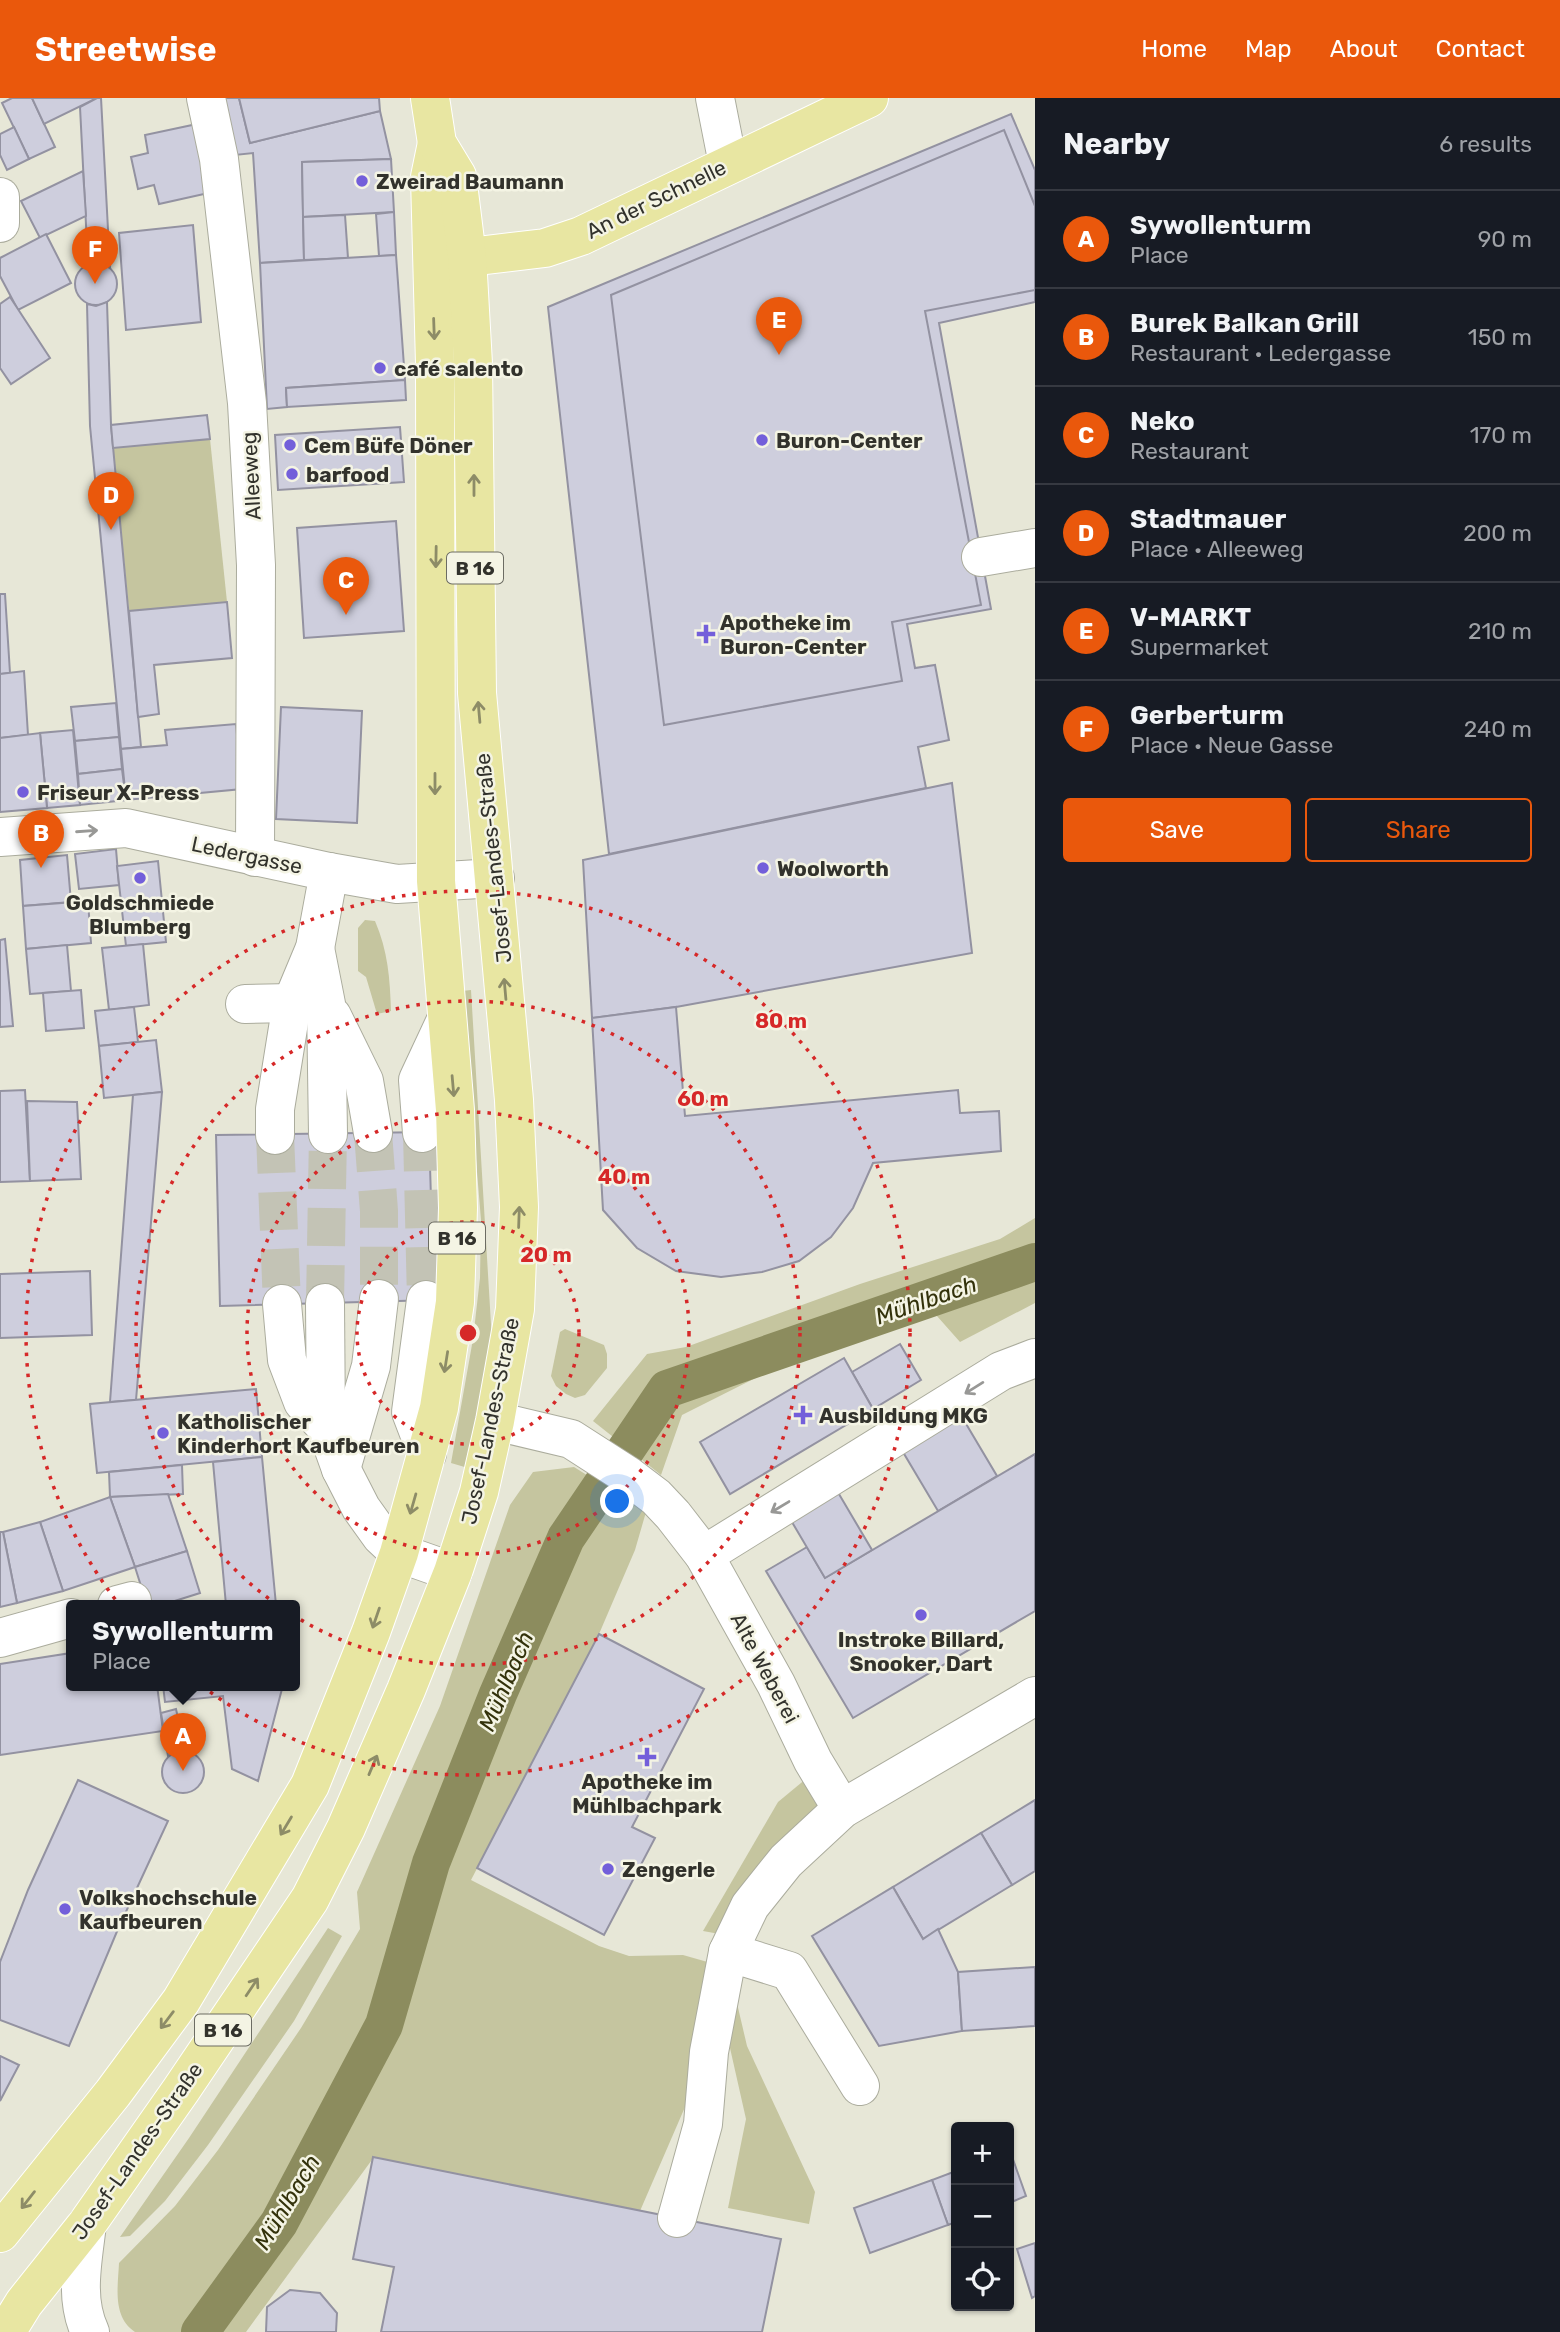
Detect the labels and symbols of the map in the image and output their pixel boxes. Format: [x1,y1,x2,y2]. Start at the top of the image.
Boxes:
street label: An der Schnelle [582,154,730,244]
place label: Zweirad Baumann [376,169,564,194]
marker: Zweirad Baumann [354,173,370,189]
pin: F [72,226,118,284]
pin: E [756,297,802,355]
one-way arrow [428,318,441,341]
place label: café salento [394,356,523,381]
marker: café salento [372,360,388,376]
place label: Buron-Center [776,428,923,453]
street label: Alleeweg [236,431,266,521]
marker: Buron-Center [754,432,770,448]
place label: Cem Büfe Döner [304,433,473,458]
marker: Cem Büfe Döner [282,437,298,453]
place label: barfood [306,462,389,487]
marker: barfood [284,466,300,482]
pin: D [88,472,134,530]
one-way arrow [467,474,481,497]
one-way arrow [429,545,443,568]
road number: B 16 [447,552,503,583]
pin: C [323,557,369,615]
place label: Apotheke im Buron-Center [720,610,867,659]
marker: Apotheke im Buron-Center [698,626,714,642]
one-way arrow [472,702,485,724]
street label: Josef-Landes-Straße [470,752,516,964]
one-way arrow [428,773,442,796]
place label: Friseur X-Press [37,780,199,805]
marker: Friseur X-Press [15,784,31,800]
pin: B [18,810,64,868]
one-way arrow [76,824,98,837]
street label: Ledergasse [189,831,305,879]
place label: Woolworth [777,856,889,881]
marker: Woolworth [755,860,771,876]
marker: Goldschmiede Blumberg [132,870,148,886]
place label: Goldschmiede Blumberg [66,890,214,939]
one-way arrow [499,979,512,1001]
text: 80 m [755,1008,807,1033]
one-way arrow [447,1075,460,1097]
text: 60 m [677,1086,729,1111]
text: 40 m [598,1164,650,1189]
one-way arrow [512,1205,525,1228]
road number: B 16 [429,1222,485,1254]
text: 20 m [520,1242,572,1267]
water label: Mühlbach [871,1270,981,1330]
street label: Josef-Landes-Straße [456,1315,524,1527]
centre of rings [456,1321,480,1345]
one-way arrow [440,1350,453,1373]
one-way arrow [964,1381,984,1395]
place label: Ausbildung MKG [819,1403,988,1428]
marker: Ausbildung MKG [793,1405,813,1425]
place label: Katholischer Kinderhort Kaufbeuren [177,1409,420,1458]
marker: Katholischer Kinderhort Kaufbeuren [155,1425,171,1441]
your location [600,1484,634,1518]
one-way arrow [406,1492,419,1515]
one-way arrow [770,1500,790,1514]
one-way arrow [369,1606,381,1628]
marker: Instroke Billard, Snooker, Dart [913,1607,929,1623]
street label: Alte Weberei [726,1609,804,1727]
water label: Mühlbach [472,1627,540,1735]
place label: Instroke Billard, Snooker, Dart [838,1627,1004,1676]
pin: A [160,1713,206,1771]
marker: Apotheke im Mühlbachpark [639,1749,655,1765]
one-way arrow [367,1755,380,1777]
place label: Apotheke im Mühlbachpark [572,1769,723,1818]
one-way arrow [279,1815,293,1835]
place label: Zengerle [622,1857,715,1882]
marker: Zengerle [600,1861,616,1877]
place label: Volkshochschule Kaufbeuren [79,1885,257,1934]
marker: Volkshochschule Kaufbeuren [57,1901,73,1917]
one-way arrow [245,1978,259,1997]
one-way arrow [160,2010,175,2029]
road number: B 16 [195,2014,251,2046]
street label: Josef-Landes-Straße [66,2058,208,2244]
water label: Mühlbach [248,2150,326,2254]
one-way arrow [20,2190,36,2208]

